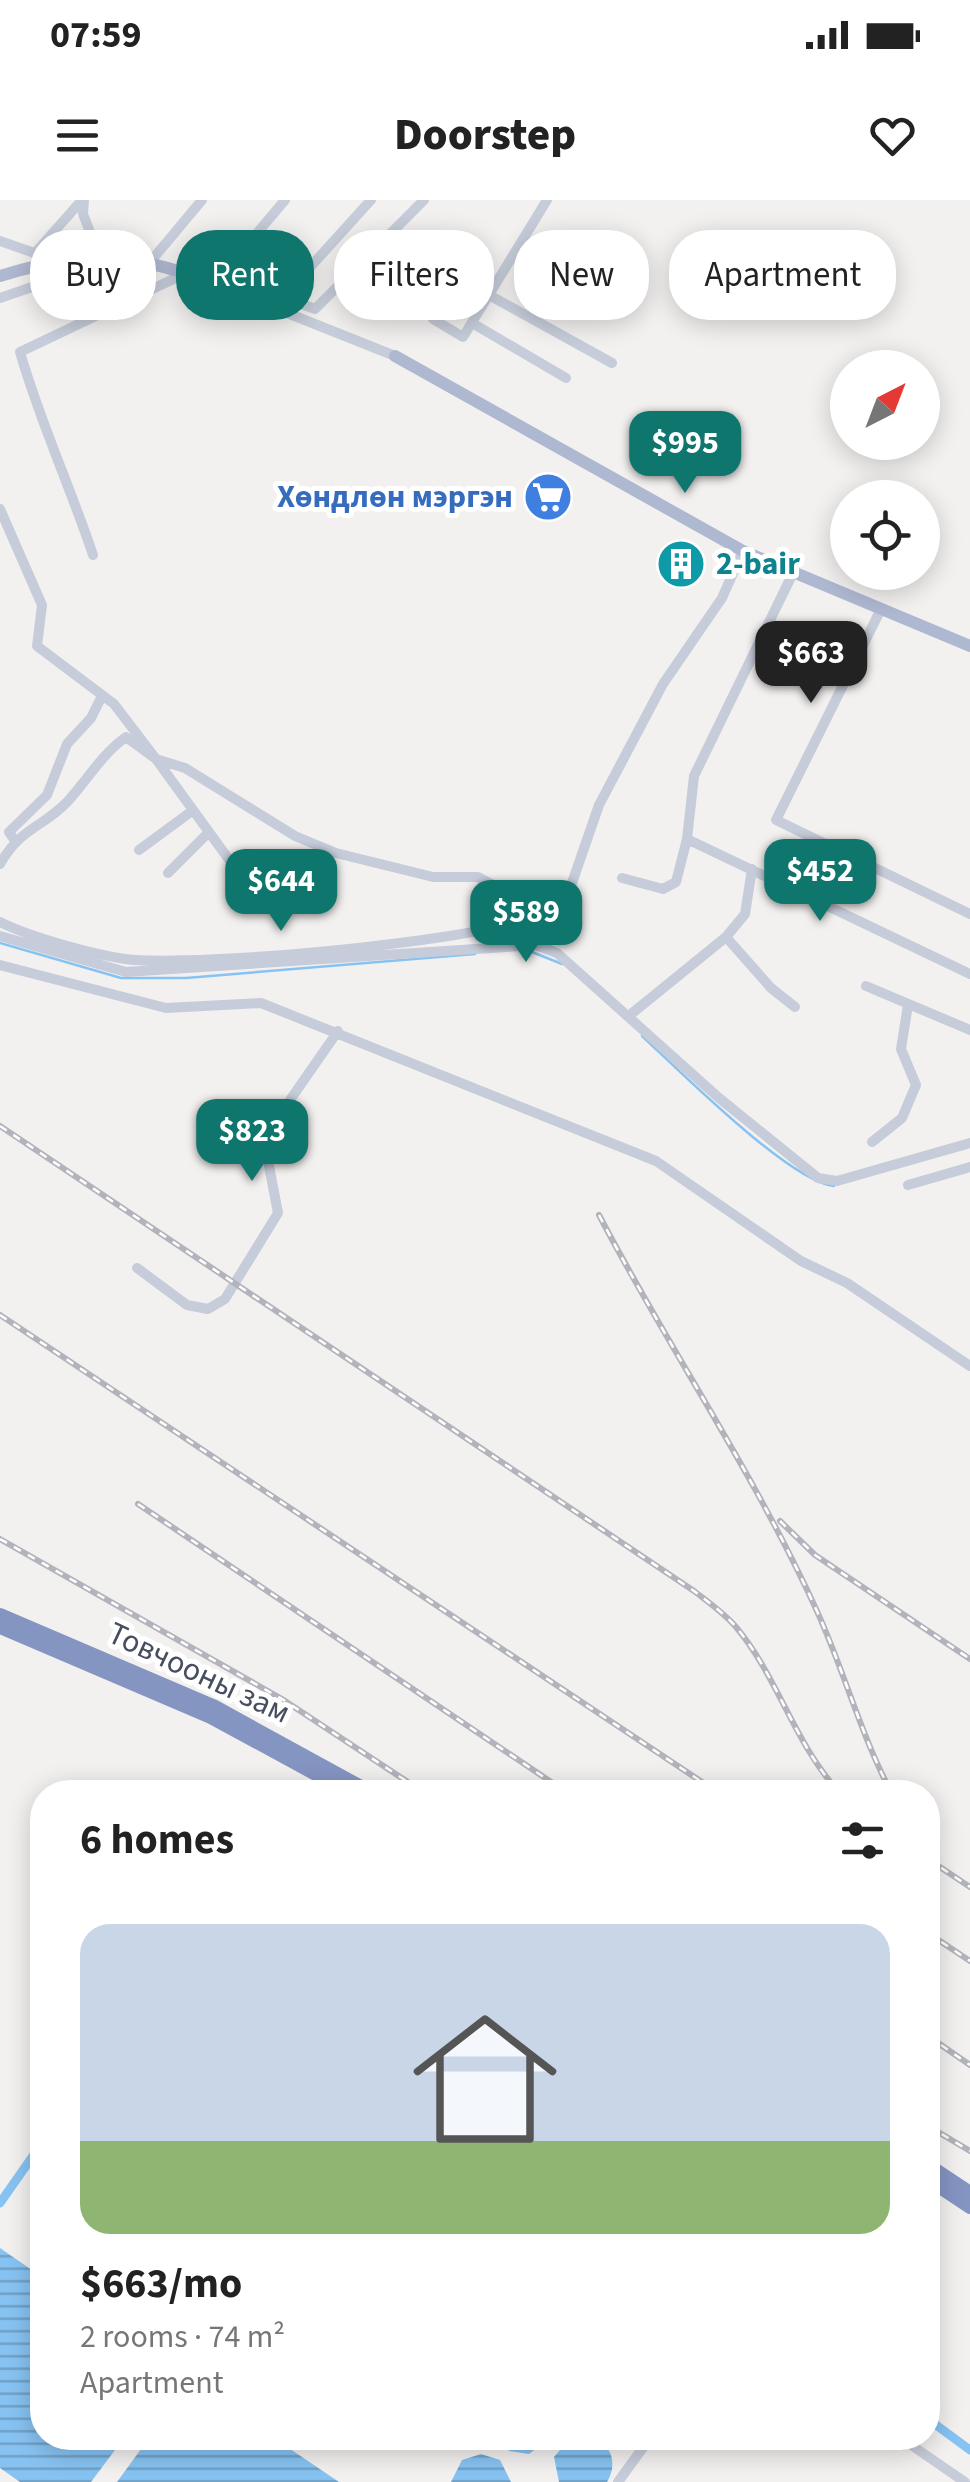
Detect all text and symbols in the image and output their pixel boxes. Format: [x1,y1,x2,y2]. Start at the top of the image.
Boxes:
text: 07:59 [50,8,142,62]
text: Doorstep [394,103,576,167]
icon: menu [50,108,105,163]
icon: heart [865,108,920,163]
chip: Buy [30,230,156,320]
chip: Rent [176,230,314,320]
chip: Filters [334,230,494,320]
chip: New [514,230,649,320]
chip: Apartment [669,230,896,320]
north arrow [830,350,940,460]
map controls [830,350,940,590]
pin: $995 [626,411,744,496]
text: $995 [651,420,719,466]
supermarket icon: Хөндлөн мэргэн [522,471,574,523]
place label: Хөндлөн мэргэн [277,474,513,520]
button: locate [830,480,940,590]
building icon: 2-bair [655,538,707,590]
place label: 2-bair [716,541,800,587]
pin: $663 [752,621,870,706]
text: $663 [777,630,845,676]
pin: $452 [761,839,879,924]
text: $452 [786,848,854,894]
pin: $644 [222,849,340,934]
text: $644 [247,858,315,904]
pin: $589 [467,880,585,965]
text: $589 [492,889,560,935]
pin: $823 [193,1099,311,1184]
text: $823 [218,1108,286,1154]
street label: Товчооны зам [100,1611,298,1735]
text: 6 homes [80,1810,234,1870]
icon: filters [835,1813,890,1868]
icon: home [395,1989,575,2169]
text: $663/mo [80,2254,242,2314]
text: 2 rooms · 74 m² [80,2314,285,2360]
text: Apartment [80,2360,223,2406]

